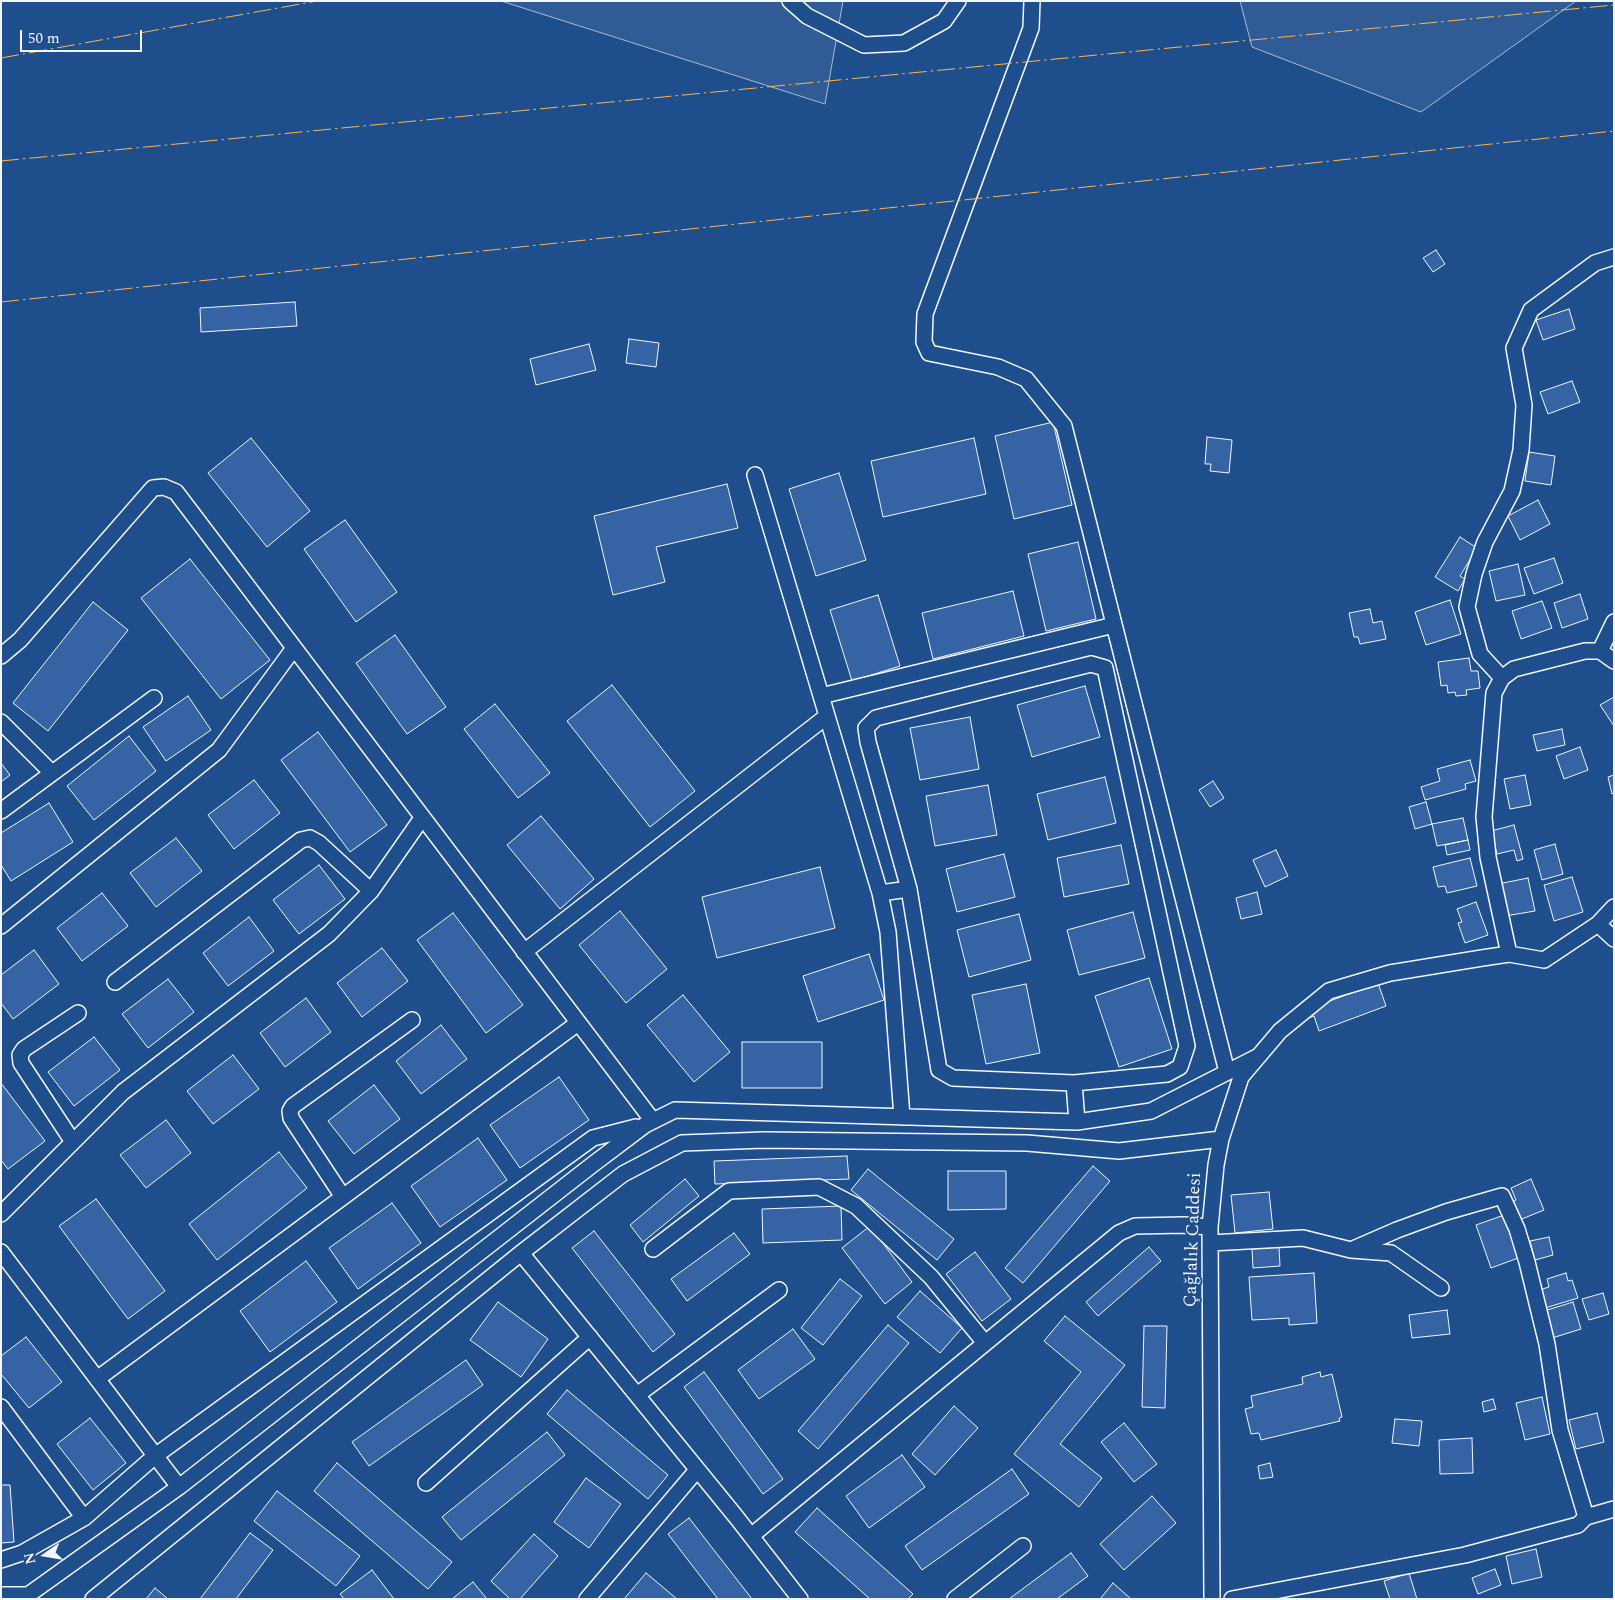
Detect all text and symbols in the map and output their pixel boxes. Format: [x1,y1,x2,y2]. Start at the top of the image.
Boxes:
scale bar [22,20,145,52]
text: 50 m [28,27,60,50]
street label: Çağlalık Caddesi [1181,1172,1207,1308]
north arrow [20,1530,70,1580]
text: N [18,1551,41,1566]

